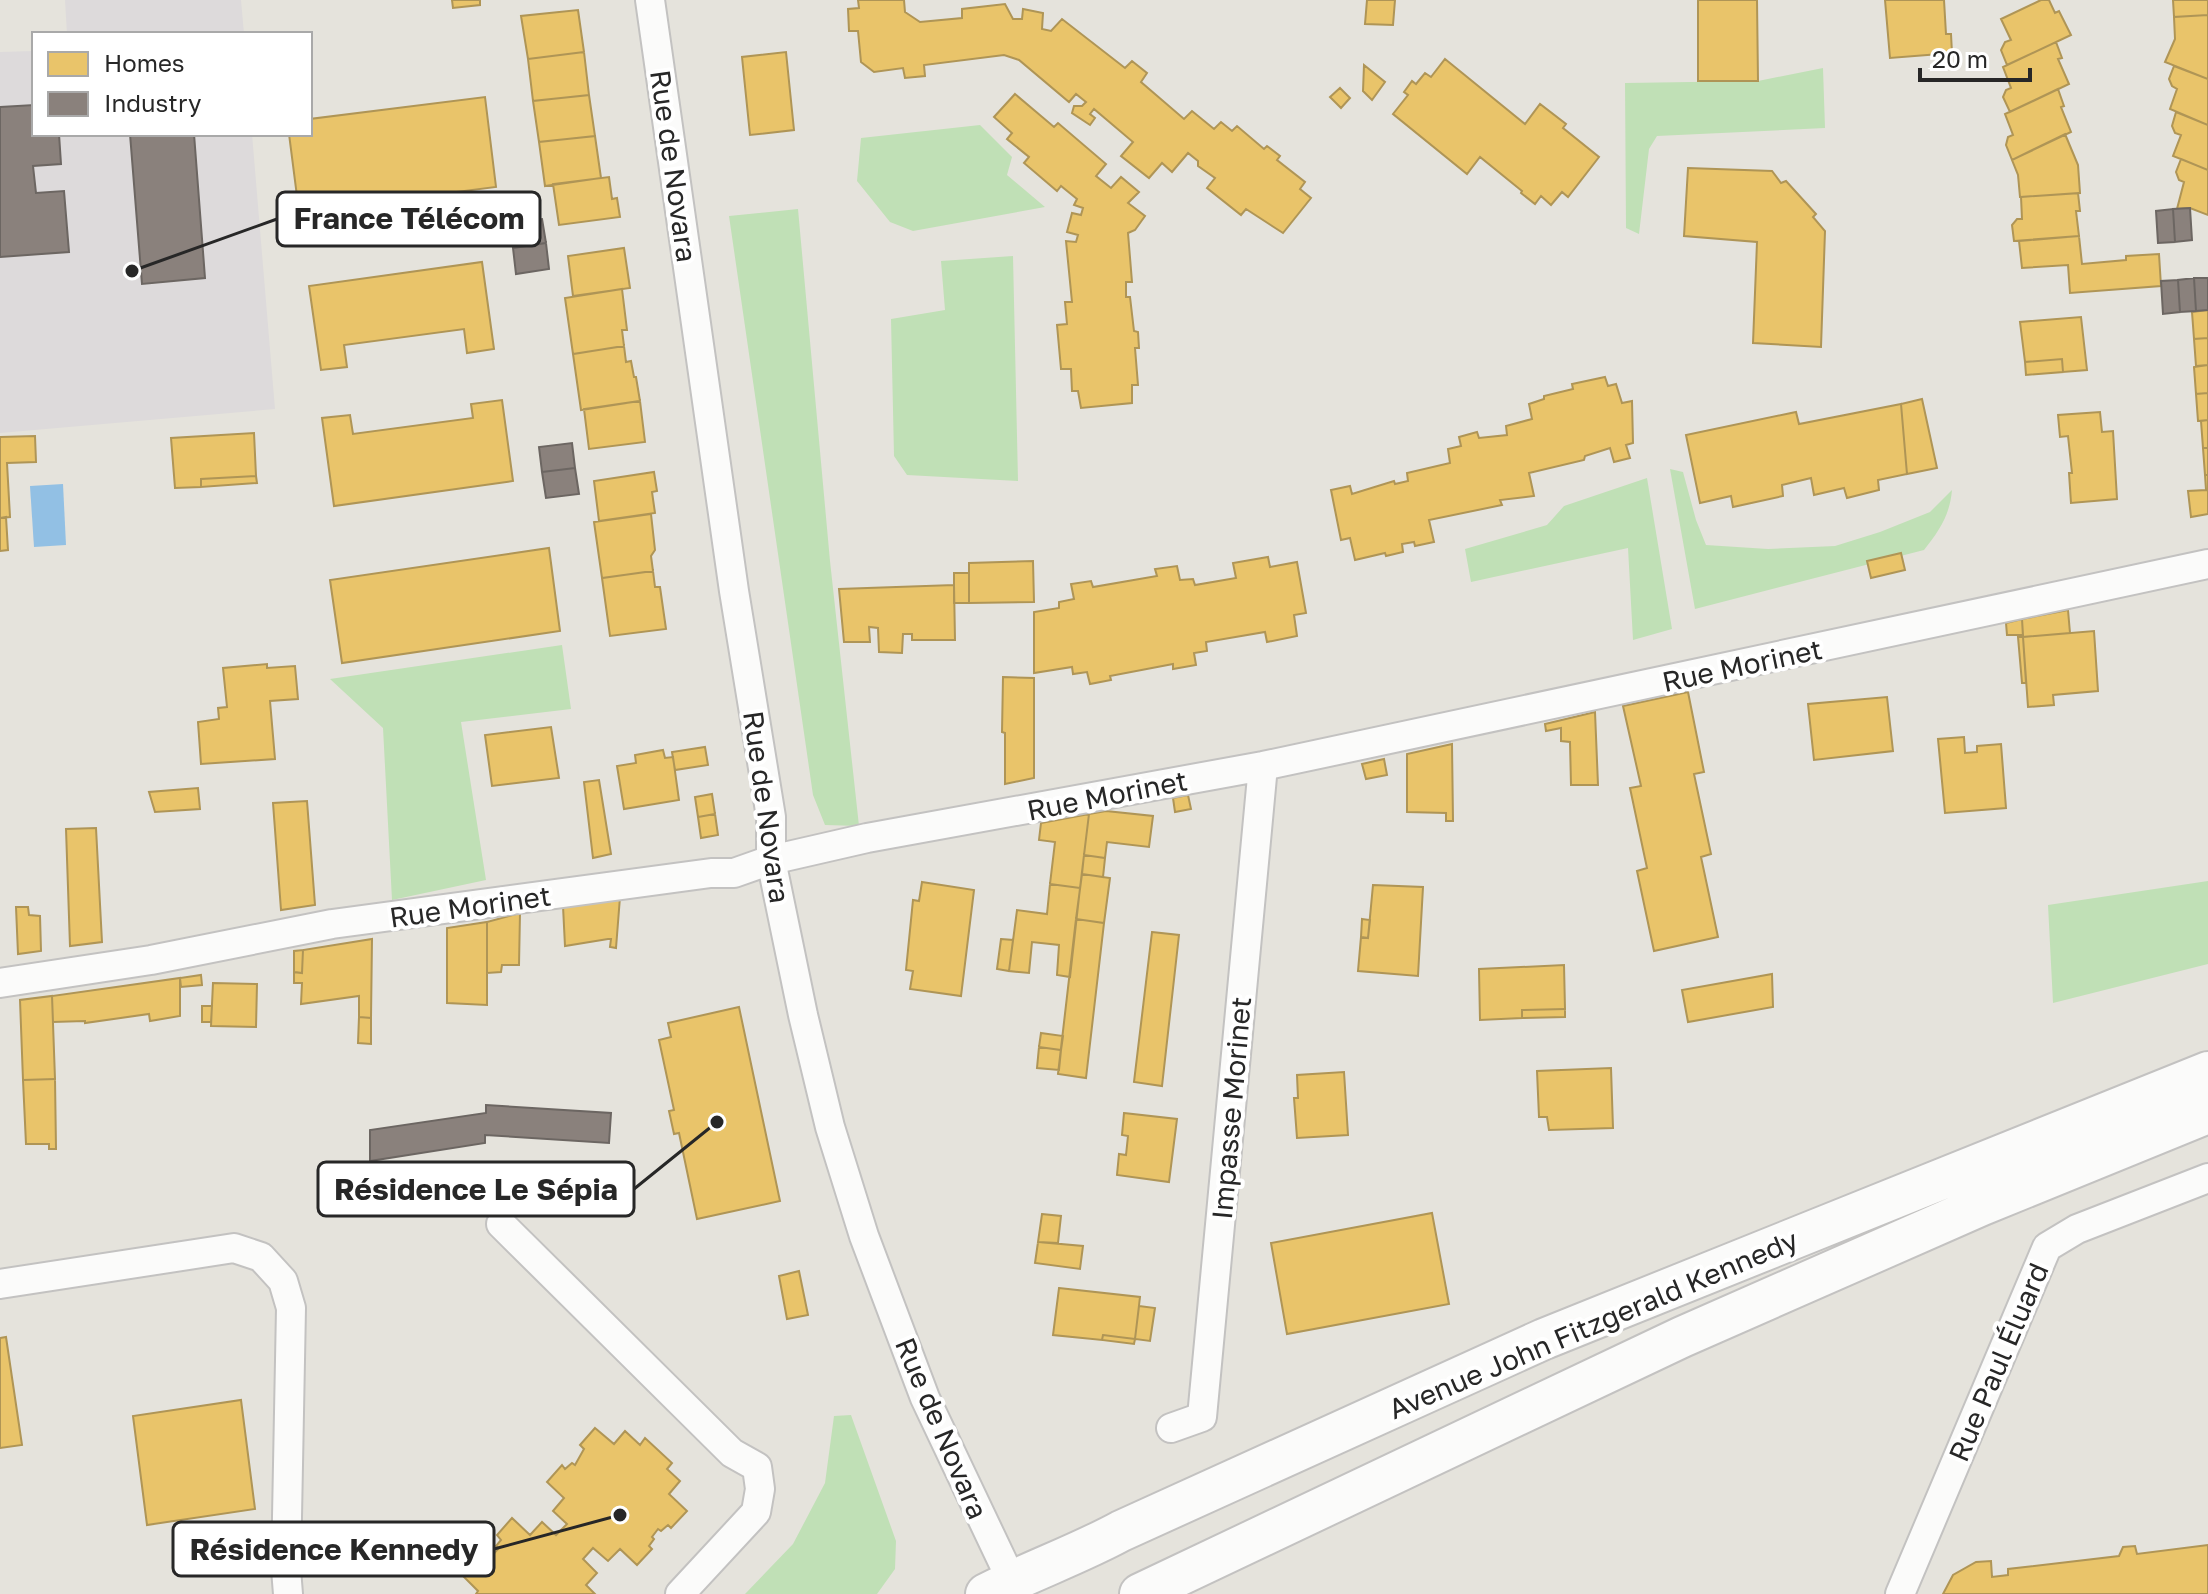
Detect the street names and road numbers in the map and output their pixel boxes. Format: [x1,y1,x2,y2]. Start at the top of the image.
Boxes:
street label: Rue de Novara [644,68,704,264]
street label: Rue Morinet [1659,632,1825,698]
street label: Rue de Novara [737,709,797,905]
street label: Rue Morinet [1024,763,1190,827]
street label: Rue Morinet [387,878,553,934]
street label: Impasse Morinet [1205,995,1257,1221]
street label: Avenue John Fitzgerald Kennedy [1383,1222,1803,1425]
street label: Rue Paul Éluard [1941,1258,2055,1466]
street label: Rue de Novara [889,1332,995,1524]

